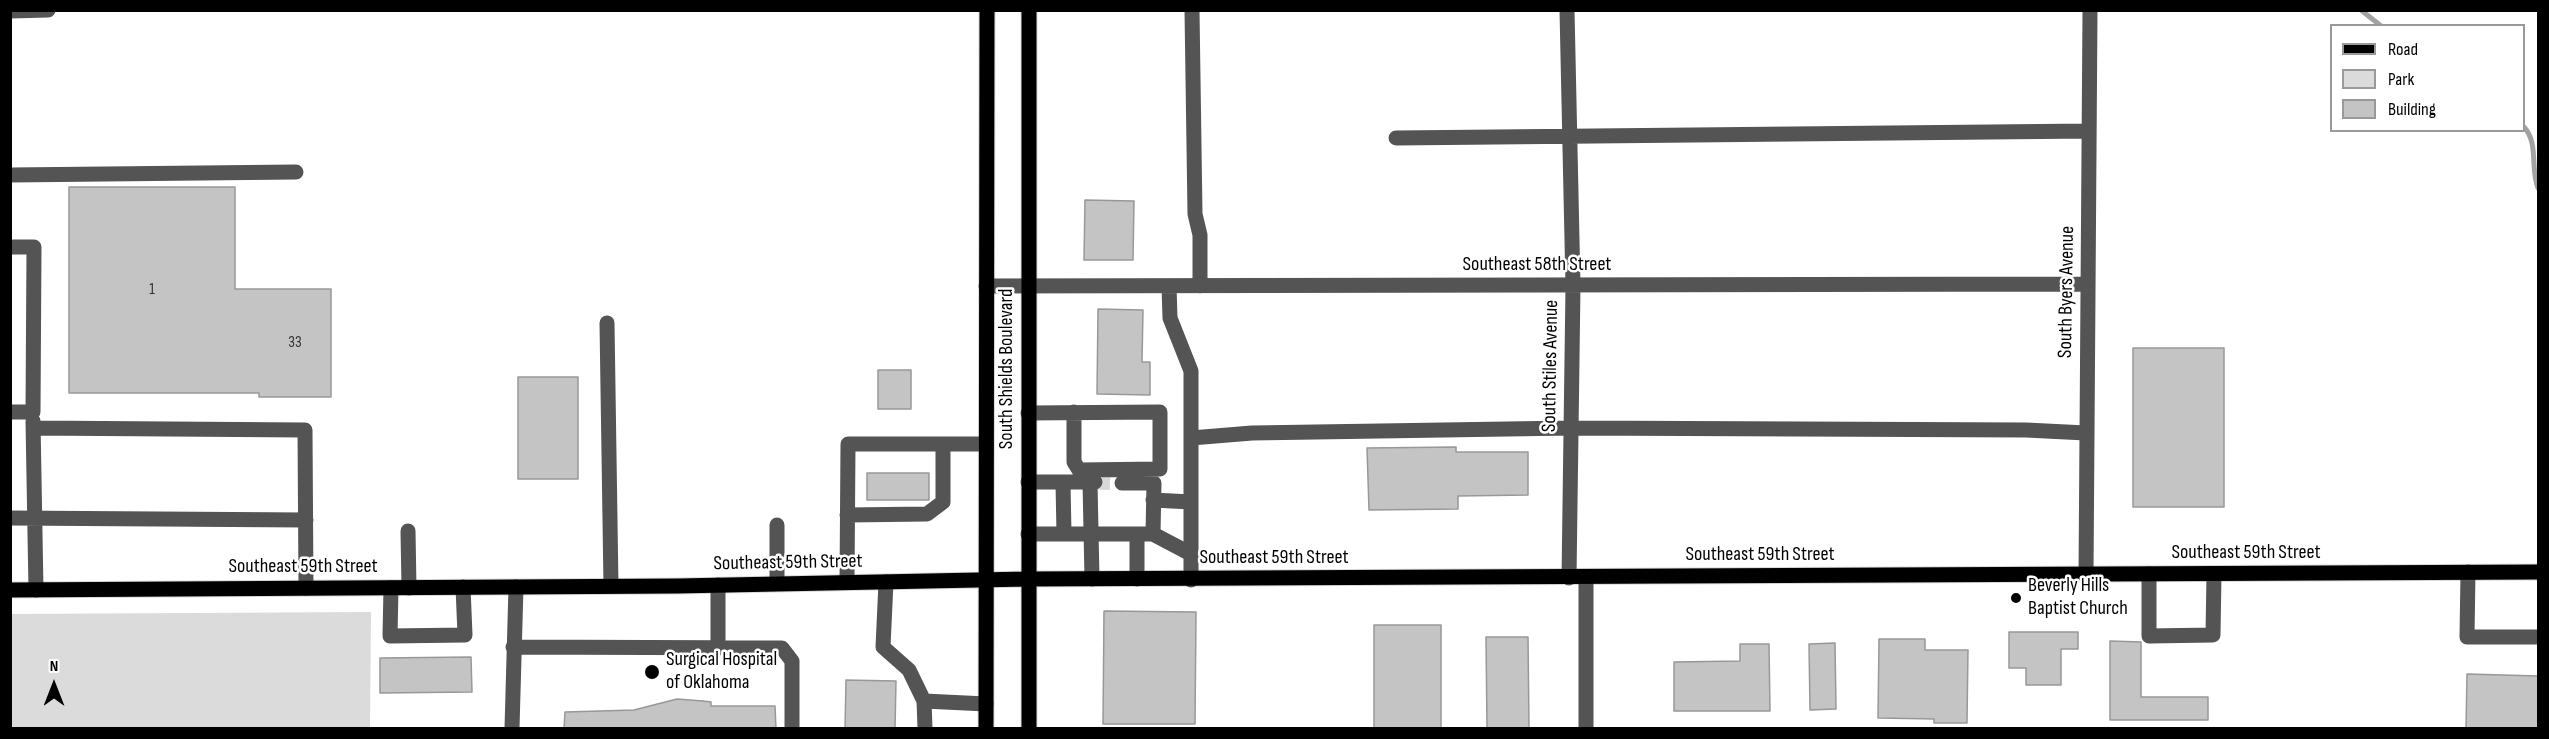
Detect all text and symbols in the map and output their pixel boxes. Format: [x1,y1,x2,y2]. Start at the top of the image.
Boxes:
legend [2330,24,2525,132]
text: Road [2388,39,2418,60]
text: Park [2388,69,2414,90]
text: Building [2388,99,2436,120]
street label: South Byers Avenue [2054,226,2080,358]
street label: Southeast 58th Street [1463,253,1611,277]
house number: 1 [149,280,155,300]
street label: South Shields Boulevard [995,289,1019,449]
street label: South Stiles Avenue [1538,300,1564,432]
house number: 33 [288,333,302,353]
street label: Southeast 59th Street [2171,541,2321,565]
street label: Southeast 59th Street [1685,543,1835,567]
street label: Southeast 59th Street [1199,546,1349,570]
street label: Southeast 59th Street [713,550,863,576]
street label: Southeast 59th Street [228,555,378,579]
place label: Beverly Hills Baptist Church [2028,574,2128,621]
marker: Beverly Hills Baptist Church [2009,591,2023,605]
place label: Surgical Hospital of Oklahoma [666,648,777,695]
north arrow [24,655,84,715]
text: N [50,657,58,676]
marker: Surgical Hospital of Oklahoma [643,663,661,681]

